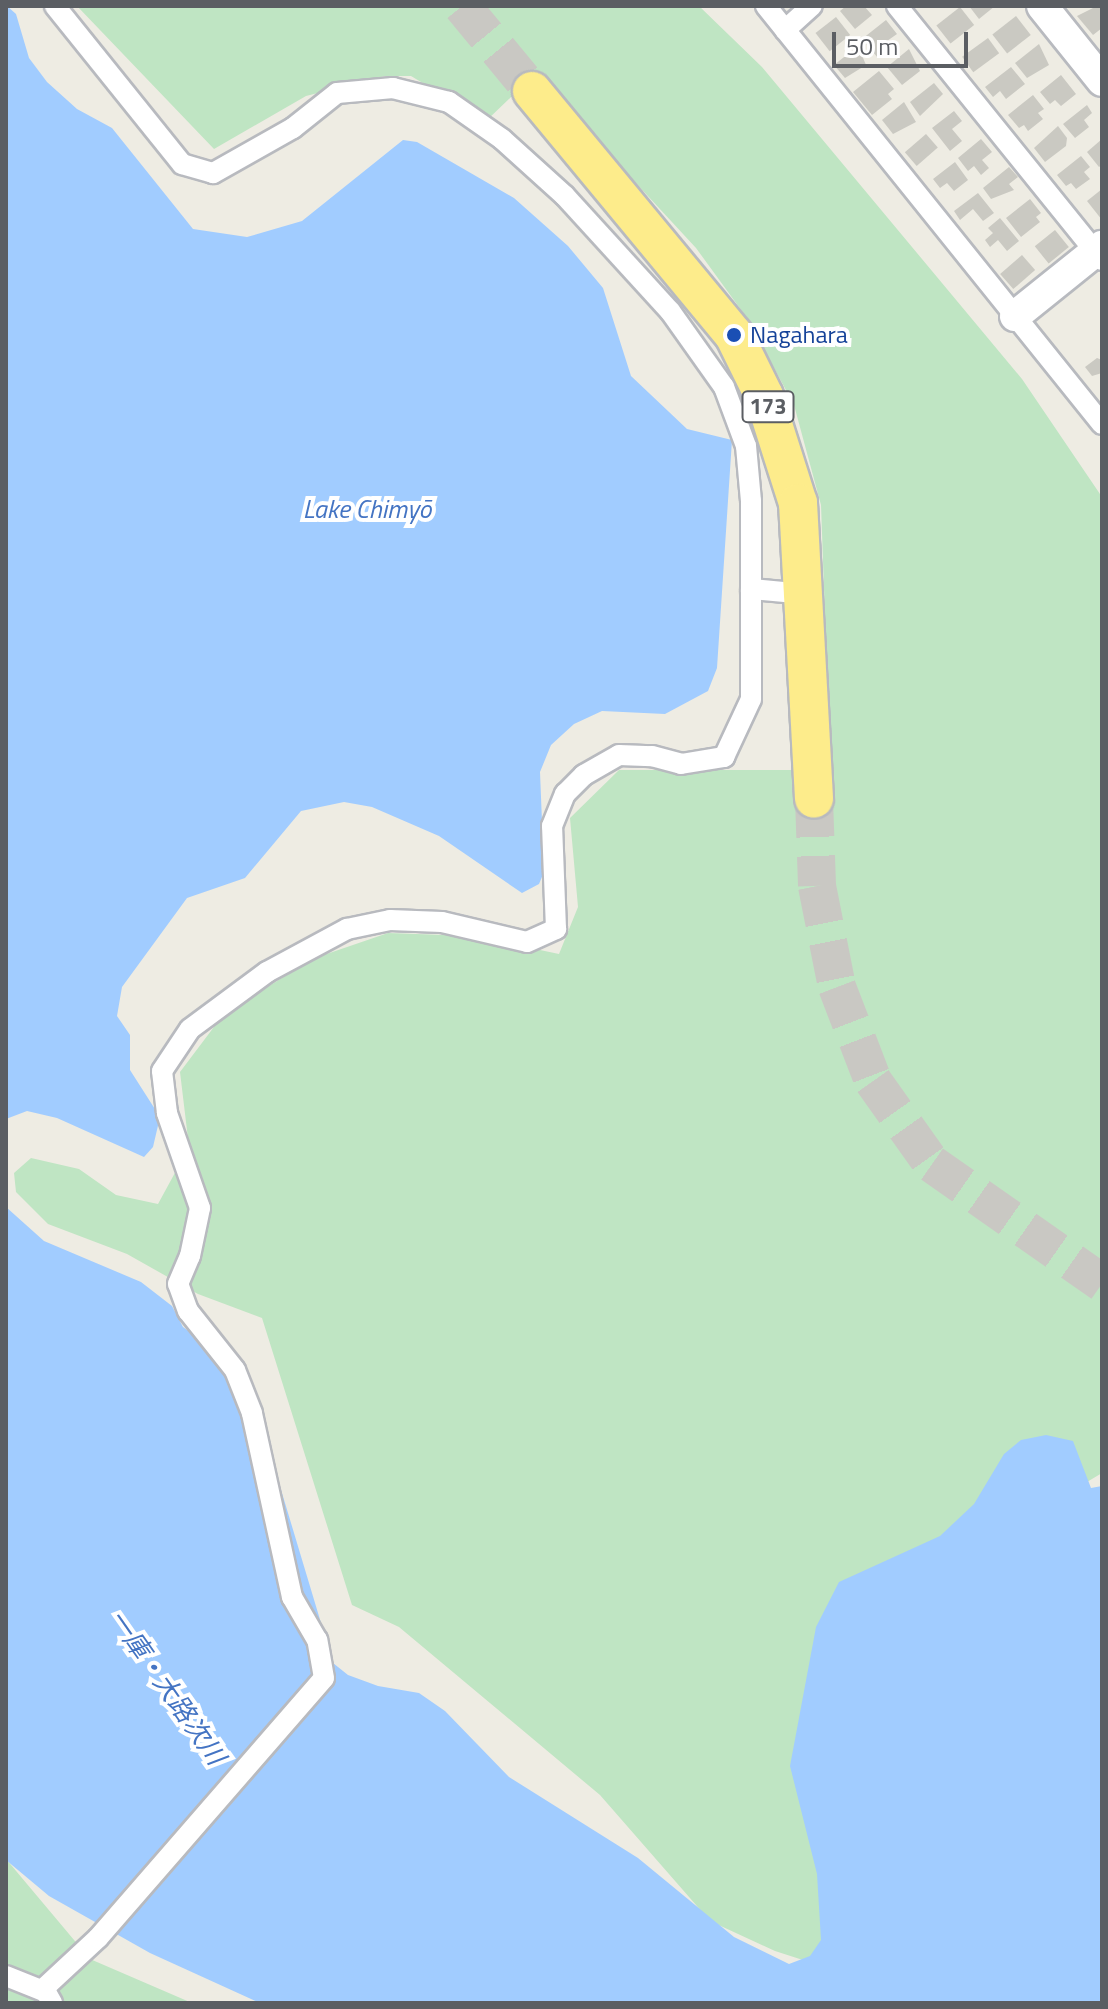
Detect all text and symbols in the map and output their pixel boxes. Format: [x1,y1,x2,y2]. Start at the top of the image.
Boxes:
scale bar [836,16,972,66]
text: 50 m [846,28,898,64]
place label: Nagahara [750,321,848,349]
marker: Nagahara [725,326,743,344]
road number: 173 [740,389,796,425]
water label: Lake Chimyō [303,493,431,525]
water label: 一庫・大路次川 [102,1604,232,1770]

